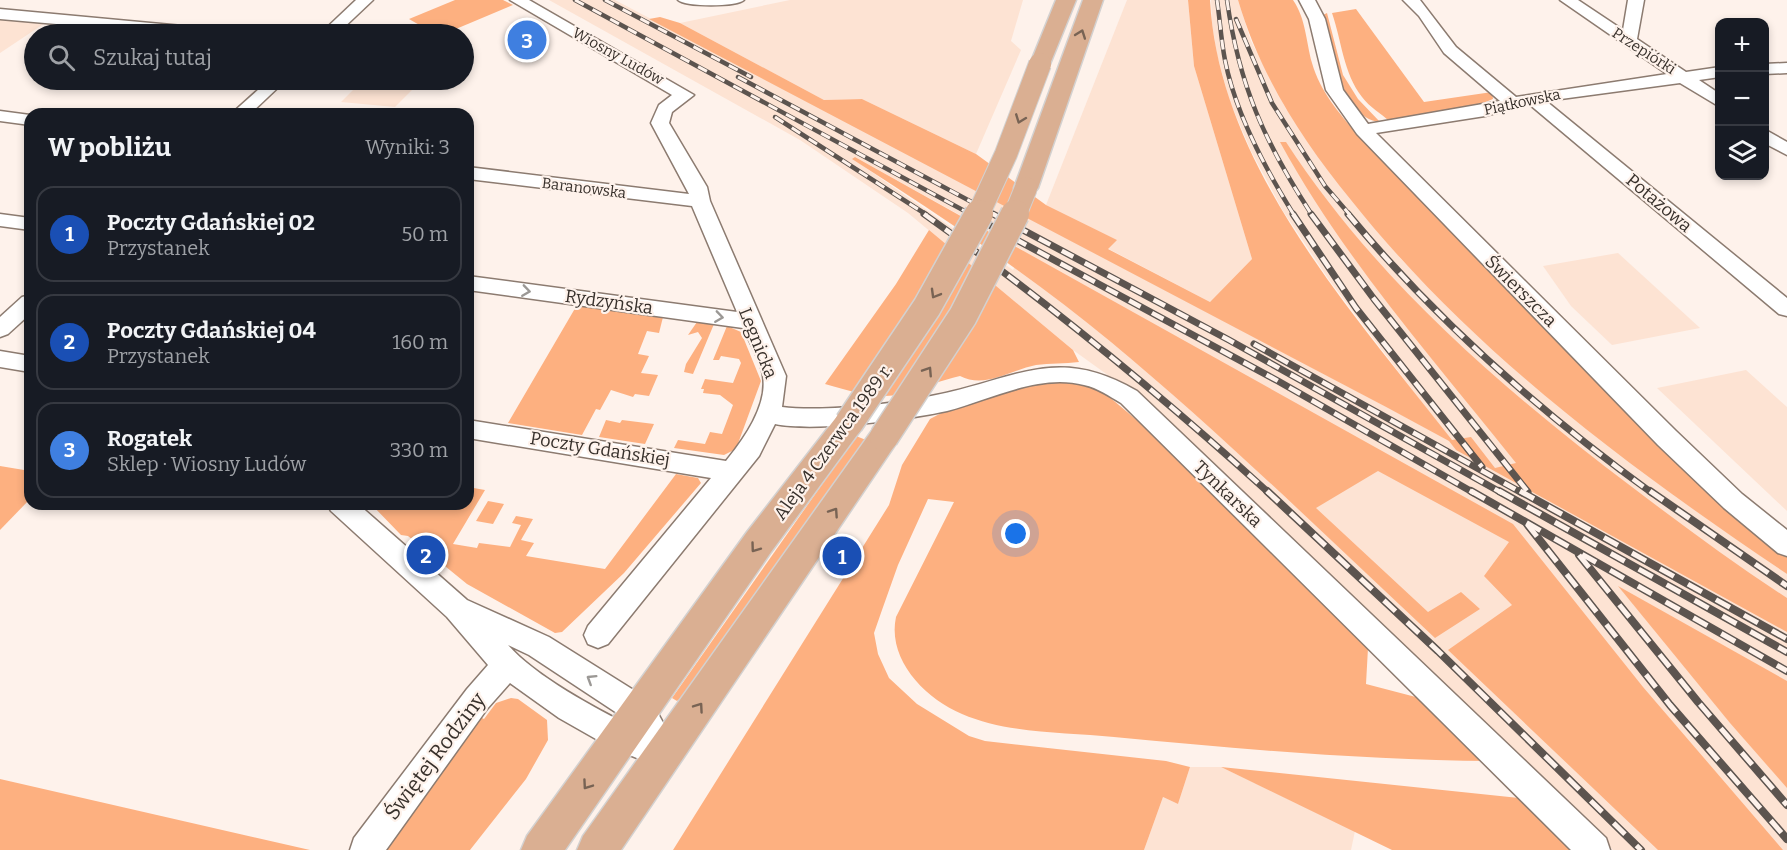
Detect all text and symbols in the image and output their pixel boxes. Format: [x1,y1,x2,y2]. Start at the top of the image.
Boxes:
pin: 3 [508,18,546,63]
map controls [1715,18,1769,180]
button: + [1715,18,1769,72]
search box [24,24,474,90]
street label: Wiosny Ludów [569,24,668,89]
street label: Przepiórki [1609,24,1680,78]
one-way arrow [1073,29,1086,40]
icon: search [45,41,78,74]
text: Szukaj tutaj [93,44,212,71]
button: − [1715,72,1769,126]
street label: Piątkowska [1482,85,1562,119]
one-way arrow [1014,113,1027,124]
button: layers [1715,126,1769,180]
text: W pobliżu [48,132,171,163]
text: Wyniki: 3 [365,135,450,159]
street label: Potażowa [1621,169,1697,237]
street label: Baranowska [541,174,627,202]
text: Poczty Gdańskiej 02 [107,209,315,236]
text: 1 [65,222,74,246]
text: 50 m [401,222,448,246]
text: Przystanek [107,236,209,260]
street label: Świerszcza [1481,250,1562,332]
one-way arrow [521,284,531,296]
street label: Rydzyńska [564,285,655,319]
one-way arrow [930,288,942,298]
street label: Legnicka [734,304,782,382]
one-way arrow [715,311,724,323]
text: Poczty Gdańskiej 04 [107,317,316,344]
text: 2 [64,330,75,354]
text: 160 m [392,330,448,354]
text: Przystanek [107,344,209,368]
street label: Aleja 4 Czerwca 1989 r. [769,360,897,524]
one-way arrow [921,367,933,377]
text: Rogatek [107,425,192,452]
street label: Poczty Gdańskiej [528,427,672,471]
text: 3 [64,438,75,462]
text: 330 m [390,438,448,462]
text: Sklep · Wiosny Ludów [107,452,306,476]
street label: Tynkarska [1189,456,1267,532]
one-way arrow [827,507,838,518]
your location [1001,519,1030,548]
pin: 2 [406,532,446,578]
pin: 1 [822,534,862,578]
one-way arrow [751,542,762,553]
one-way arrow [587,675,598,686]
street label: Świętej Rodziny [379,687,492,825]
one-way arrow [692,702,703,713]
one-way arrow [583,779,594,790]

